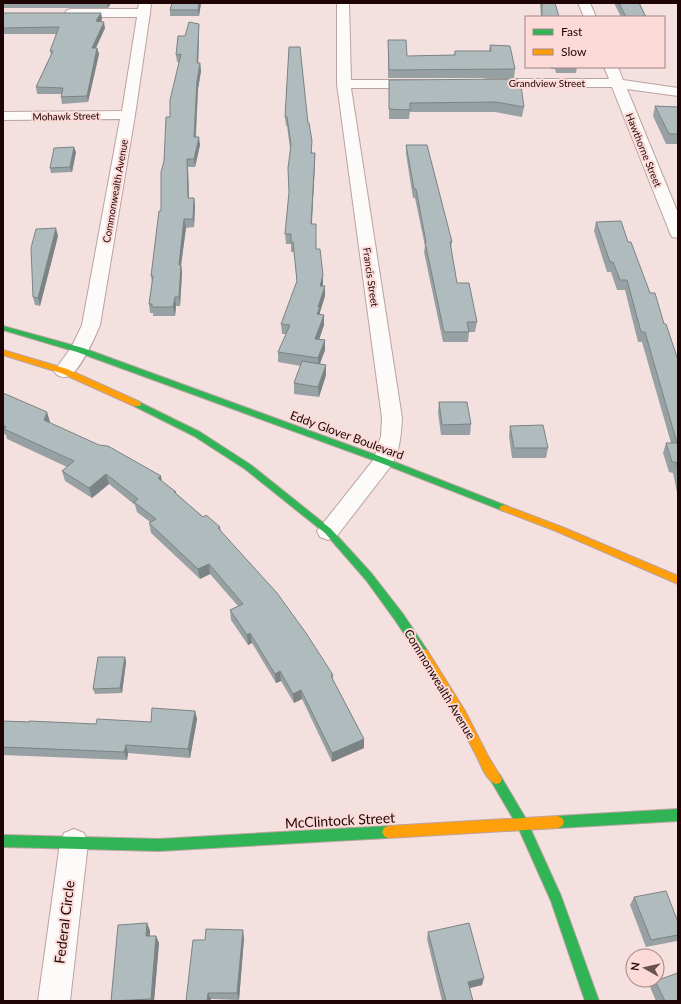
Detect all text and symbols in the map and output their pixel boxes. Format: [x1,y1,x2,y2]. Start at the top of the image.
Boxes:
legend [525,16,665,68]
text: Fast [561,24,583,39]
text: Slow [561,44,587,59]
street label: Grandview Street [509,77,586,89]
street label: Mohawk Street [32,109,100,123]
street label: Hawthorne Street [624,111,664,189]
street label: Commonwealth Avenue [100,138,130,244]
street label: Francis Street [361,247,381,308]
street label: Eddy Glover Boulevard [288,407,406,463]
street label: Commonwealth Avenue [401,626,479,742]
street label: McClintock Street [285,809,395,831]
street label: Federal Circle [50,879,78,965]
north arrow [625,948,665,988]
text: N [628,961,642,972]

